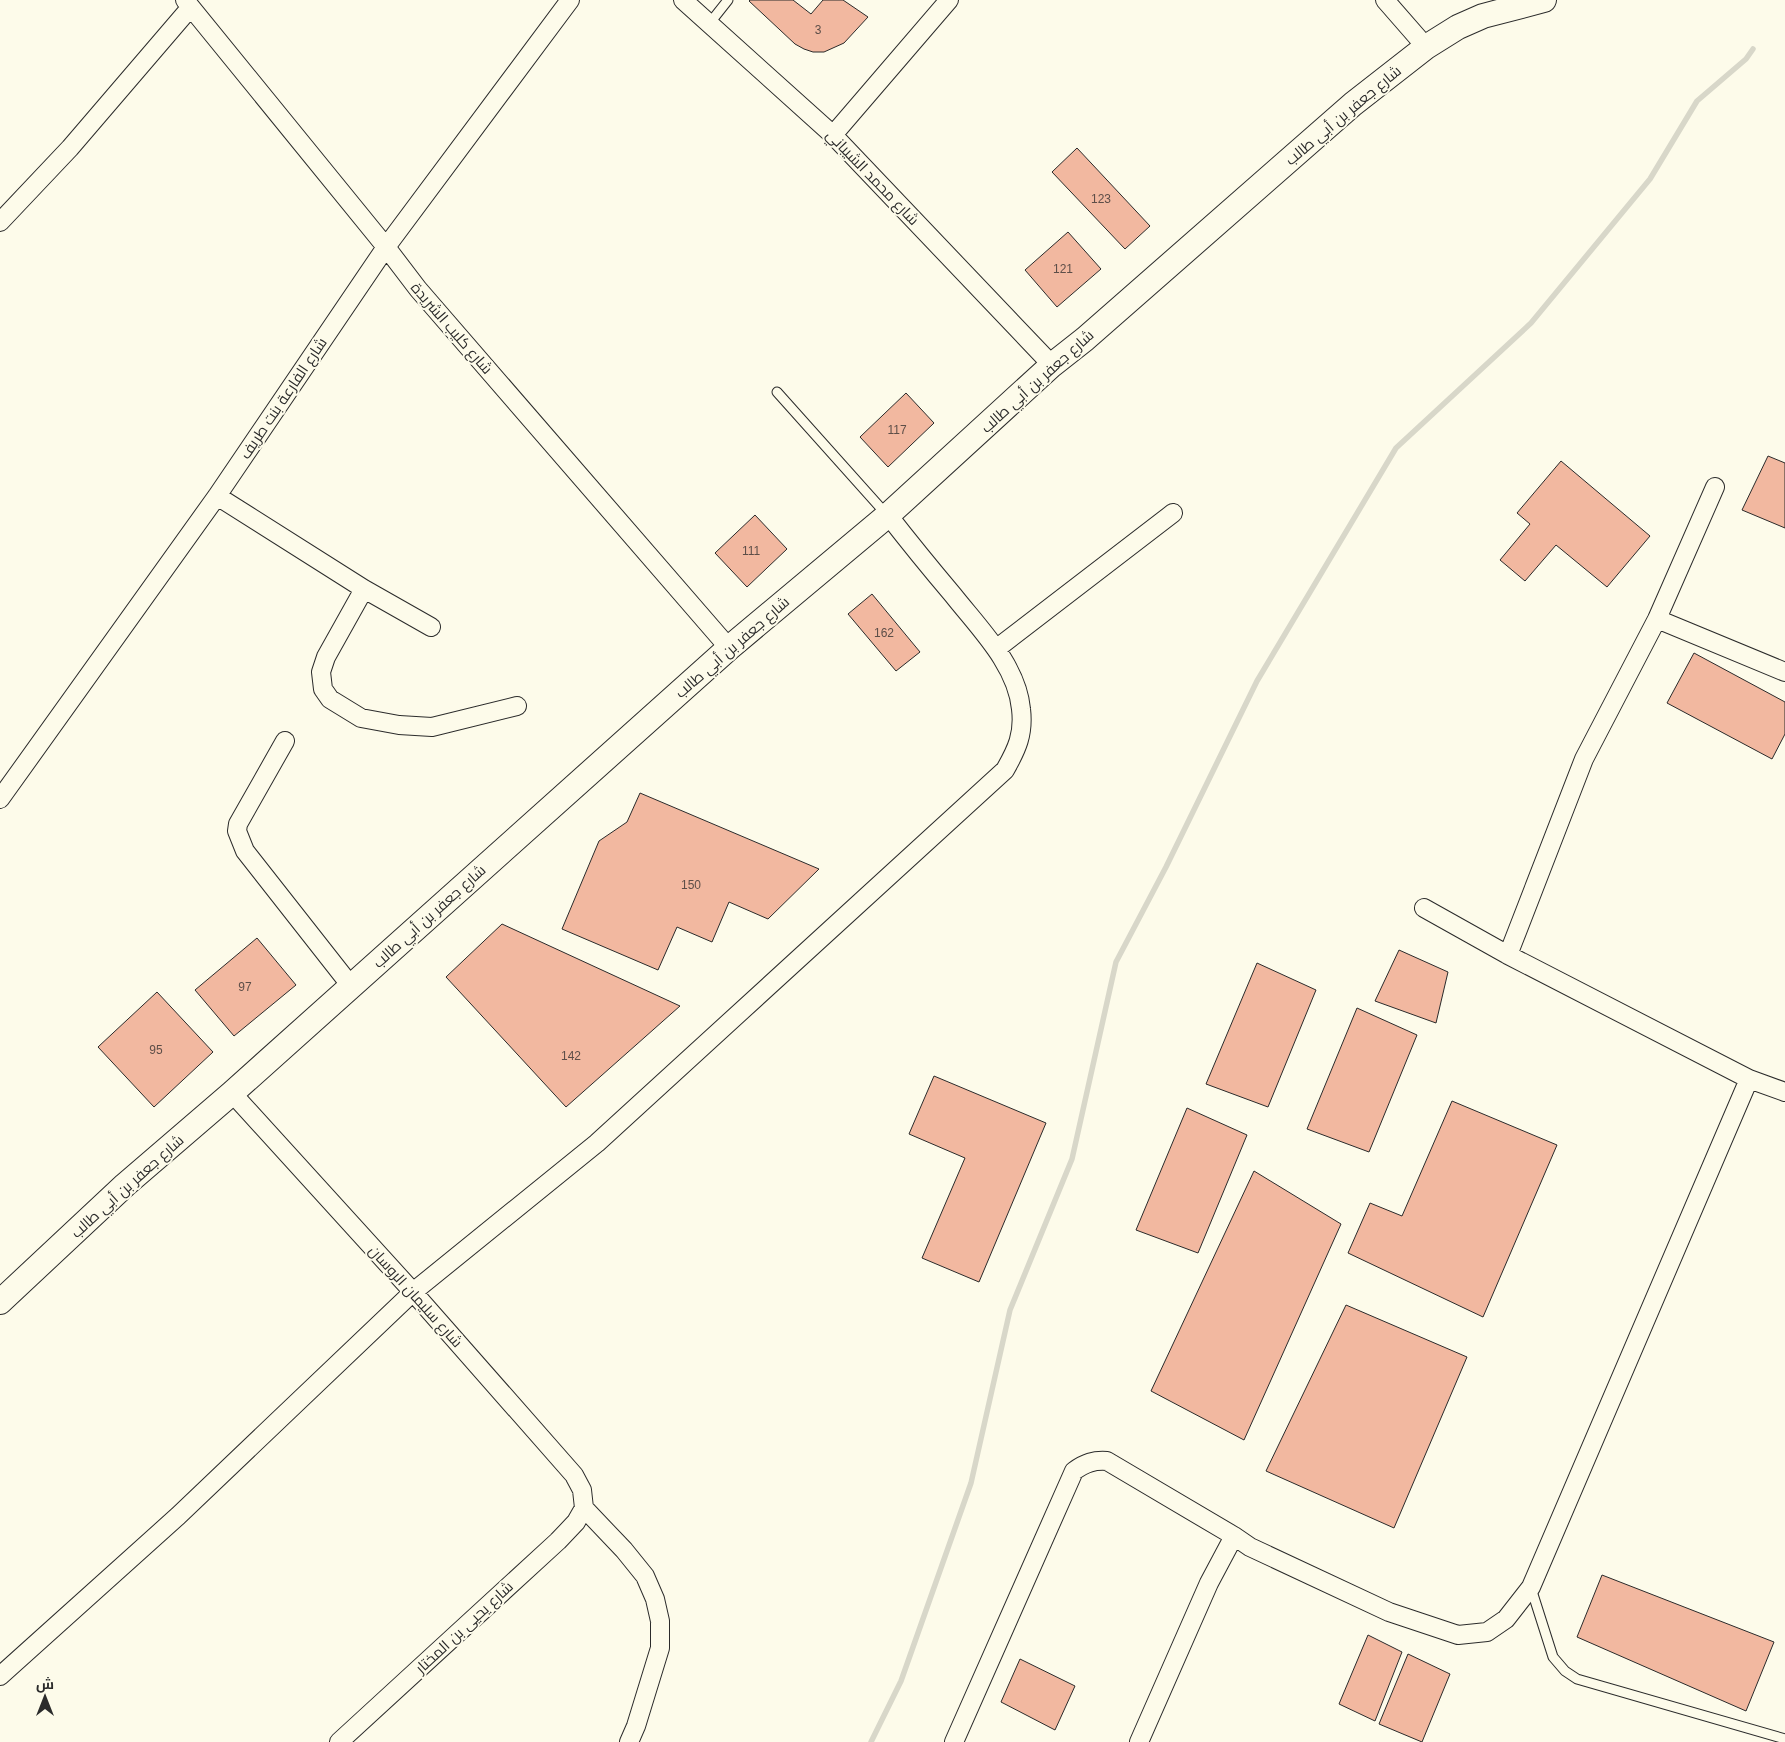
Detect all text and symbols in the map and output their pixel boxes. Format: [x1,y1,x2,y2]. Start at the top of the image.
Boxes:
house number: 3 [815,23,822,37]
street label: شارع جعفر بن أبي طالب [1281,61,1407,171]
street label: شارع محمد الشيباني [820,126,923,231]
house number: 123 [1091,192,1111,206]
house number: 121 [1053,262,1073,276]
street label: شارع كليب الشريدة [405,279,496,379]
street label: شارع جعفر بن أبي طالب [977,325,1099,439]
street label: شارع الفارعة بنت طريف [236,334,332,464]
house number: 117 [887,423,907,437]
house number: 111 [742,544,760,558]
street label: شارع جعفر بن أبي طالب [671,592,795,704]
house number: 162 [874,626,894,640]
street label: شارع جعفر بن أبي طالب [369,860,491,974]
house number: 150 [681,878,701,892]
house number: 97 [238,980,252,994]
house number: 95 [149,1043,163,1057]
house number: 142 [561,1049,581,1063]
street label: شارع جعفر بن أبي طالب [67,1130,189,1244]
street label: شارع سليمان الروسان [364,1242,466,1352]
street label: شارع يحيى بن المختار [411,1578,518,1679]
north arrow [20,1672,70,1722]
text: ش [36,1676,54,1693]

